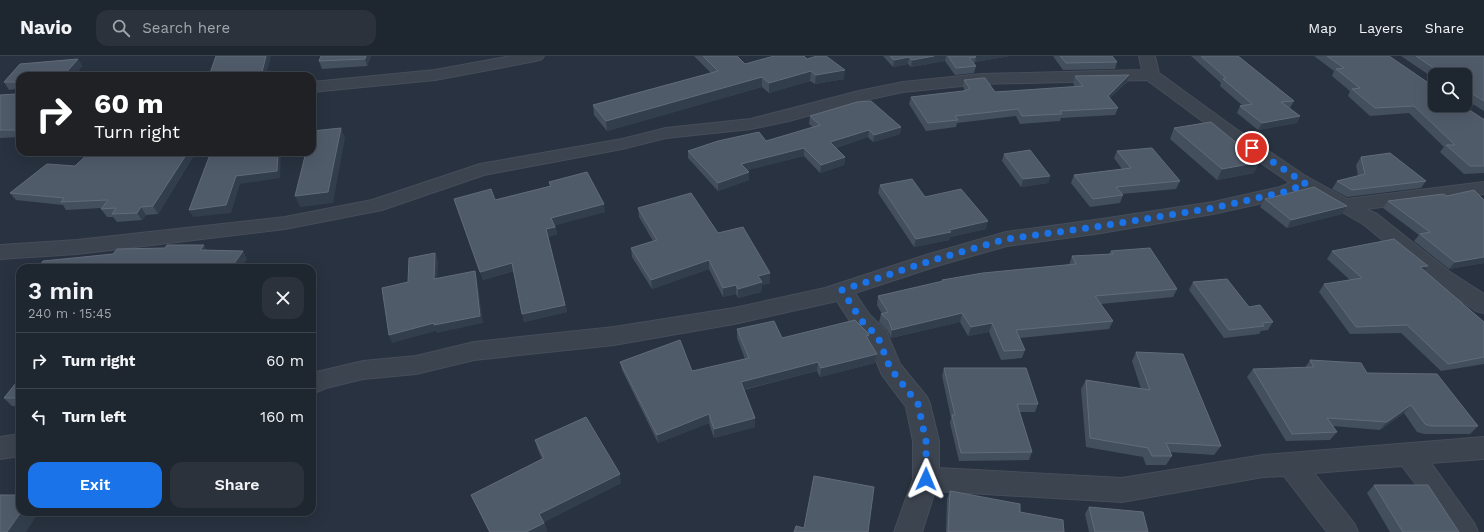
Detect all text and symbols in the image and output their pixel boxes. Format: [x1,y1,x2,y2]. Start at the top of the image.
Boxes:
search box [96,10,376,46]
text: Navio [20,16,72,39]
icon: search [110,17,132,39]
text: Search here [142,19,230,37]
text: Map [1308,20,1337,36]
text: Layers [1359,20,1403,36]
text: Share [1425,20,1464,36]
map controls [1428,68,1472,112]
button: search [1428,68,1472,112]
text: 60 m [94,87,164,120]
icon: right [28,88,80,140]
text: Turn right [94,121,180,142]
pin [1235,131,1269,165]
icon: arrive [1241,137,1263,159]
text: 3 min [28,277,94,305]
button: close [262,277,304,319]
text: 240 m · 15:45 [28,306,112,321]
icon: right [28,350,50,372]
text: Turn right [62,352,135,370]
text: 60 m [266,352,304,370]
icon: left [28,406,50,428]
text: Turn left [62,408,126,426]
text: 160 m [260,408,304,426]
position arrow [905,458,947,500]
button: Exit [28,462,162,508]
button: Share [170,462,304,508]

